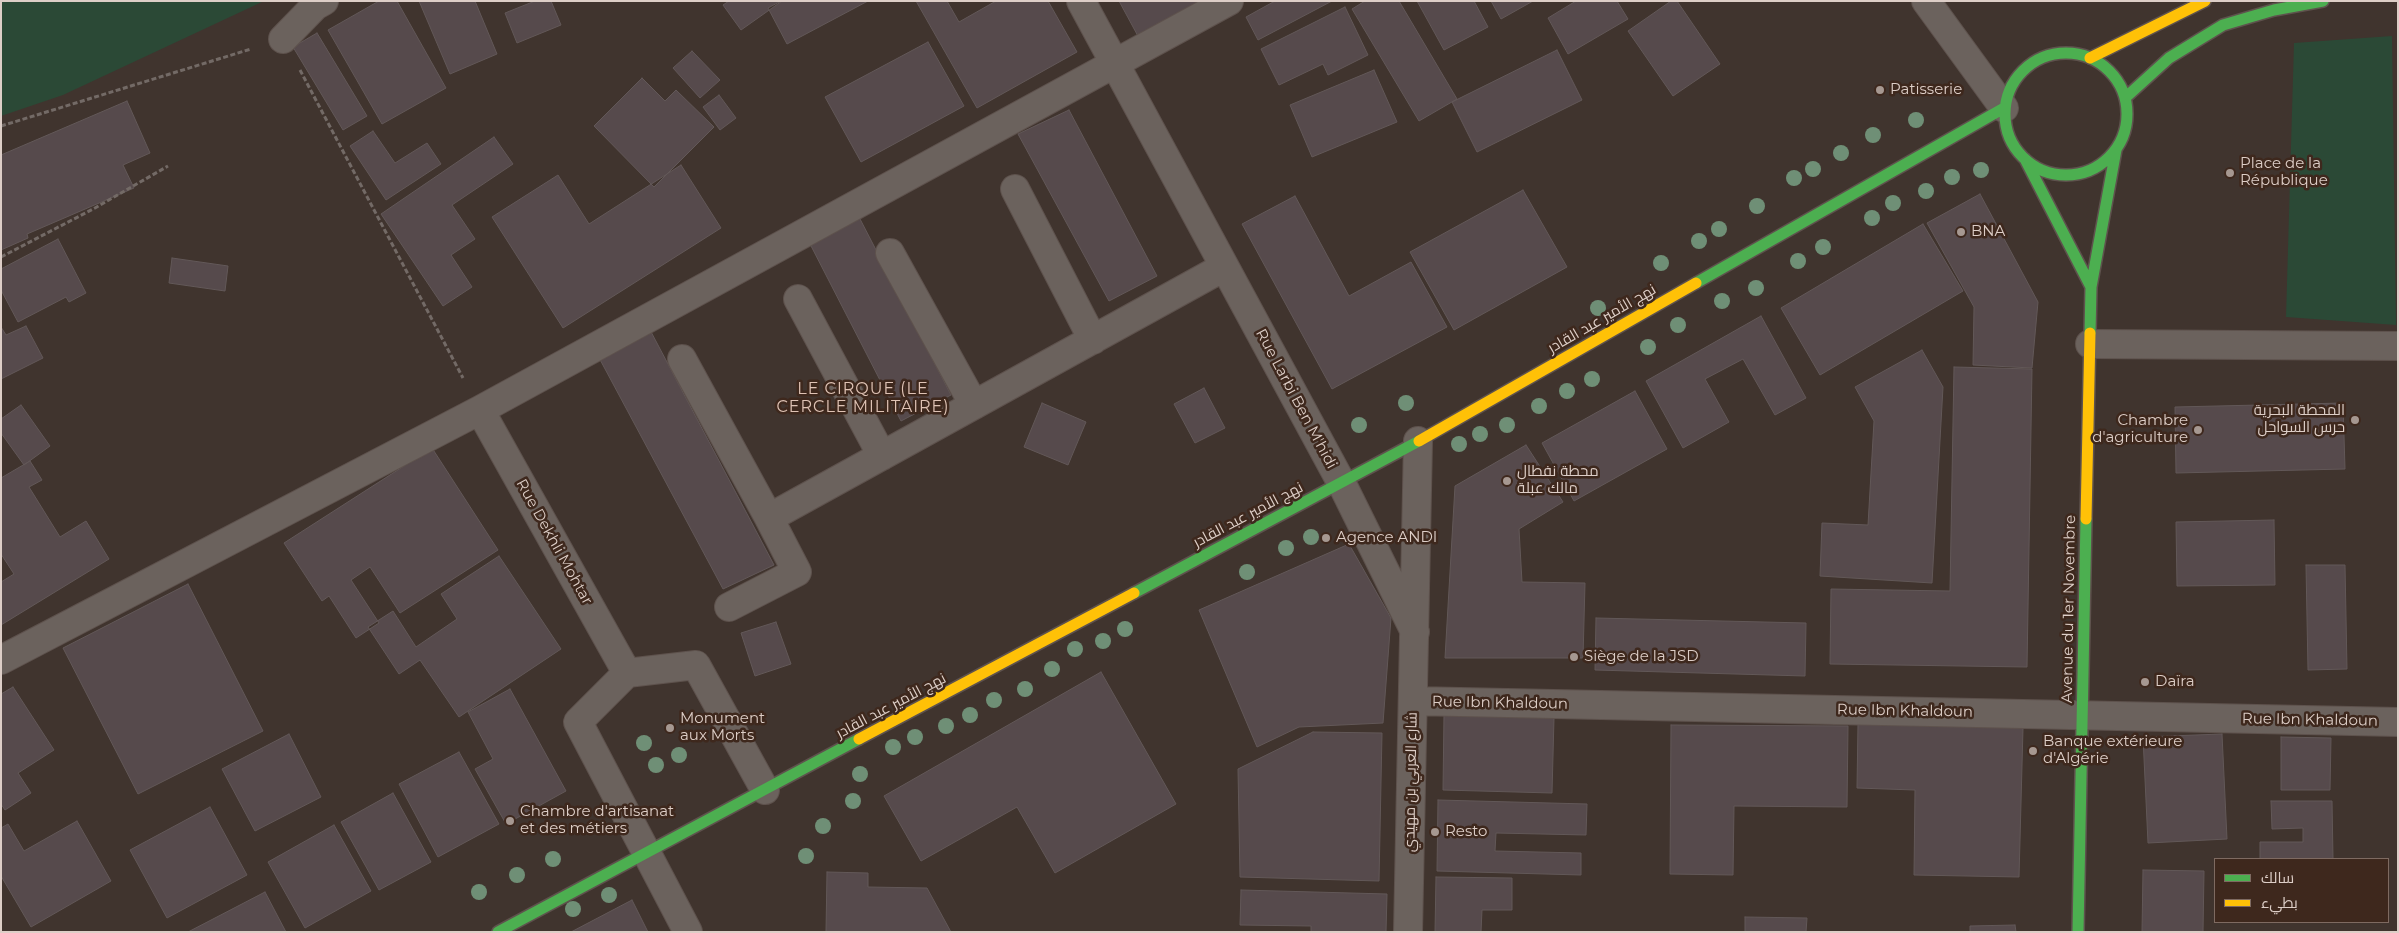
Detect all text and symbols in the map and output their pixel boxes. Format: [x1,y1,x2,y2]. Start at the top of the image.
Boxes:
place label: Patisserie [1890,81,1962,99]
marker: Patisserie [1874,84,1886,96]
place label: Place de la République [2240,155,2328,190]
marker: Place de la République [2224,167,2236,179]
place label: BNA [1971,223,2005,241]
marker: BNA [1955,226,1967,238]
street label: نهج الأمير عبد القادر [1545,281,1659,357]
street label: Rue Larbi Ben M'hidi [1251,326,1341,472]
district label: LE CIRQUE (LE CERCLE MILITAIRE) [774,379,952,417]
place label: المحطة البحرية حرس السواحل [2254,402,2345,437]
place label: Chambre d'agriculture [2092,412,2188,447]
marker: المحطة البحرية حرس السواحل [2349,414,2361,426]
marker: Chambre d'agriculture [2192,424,2204,436]
place label: محطة نفطال مالك عبلة [1517,463,1599,498]
marker: محطة نفطال مالك عبلة [1501,475,1513,487]
street label: Rue Dekhli Mohtar [512,476,596,608]
street label: نهج الأمير عبد القادر [1190,478,1306,552]
street label: Avenue du 1er Novembre [2058,515,2080,703]
place label: Agence ANDI [1336,529,1437,547]
marker: Agence ANDI [1320,532,1332,544]
place label: Siège de la JSD [1584,648,1699,666]
marker: Siège de la JSD [1568,651,1580,663]
street label: نهج الأمير عبد القادر [833,669,949,743]
place label: Daïra [2155,673,2195,691]
marker: Daïra [2139,676,2151,688]
street label: Rue Ibn Khaldoun [1432,693,1568,713]
street label: Rue Ibn Khaldoun [1837,701,1973,721]
place label: Monument aux Morts [680,710,765,745]
street label: Rue Ibn Khaldoun [2242,710,2378,730]
street label: شارع العربي بن مهيدي [1401,712,1421,852]
marker: Monument aux Morts [664,722,676,734]
place label: Banque extérieure d'Algérie [2043,733,2182,768]
marker: Banque extérieure d'Algérie [2027,745,2039,757]
place label: Chambre d'artisanat et des métiers [520,803,674,838]
marker: Chambre d'artisanat et des métiers [504,815,516,827]
place label: Resto [1445,823,1487,841]
marker: Resto [1429,826,1441,838]
legend [2214,858,2389,923]
text: سالك [2261,868,2294,887]
text: بطيء [2261,893,2298,912]

